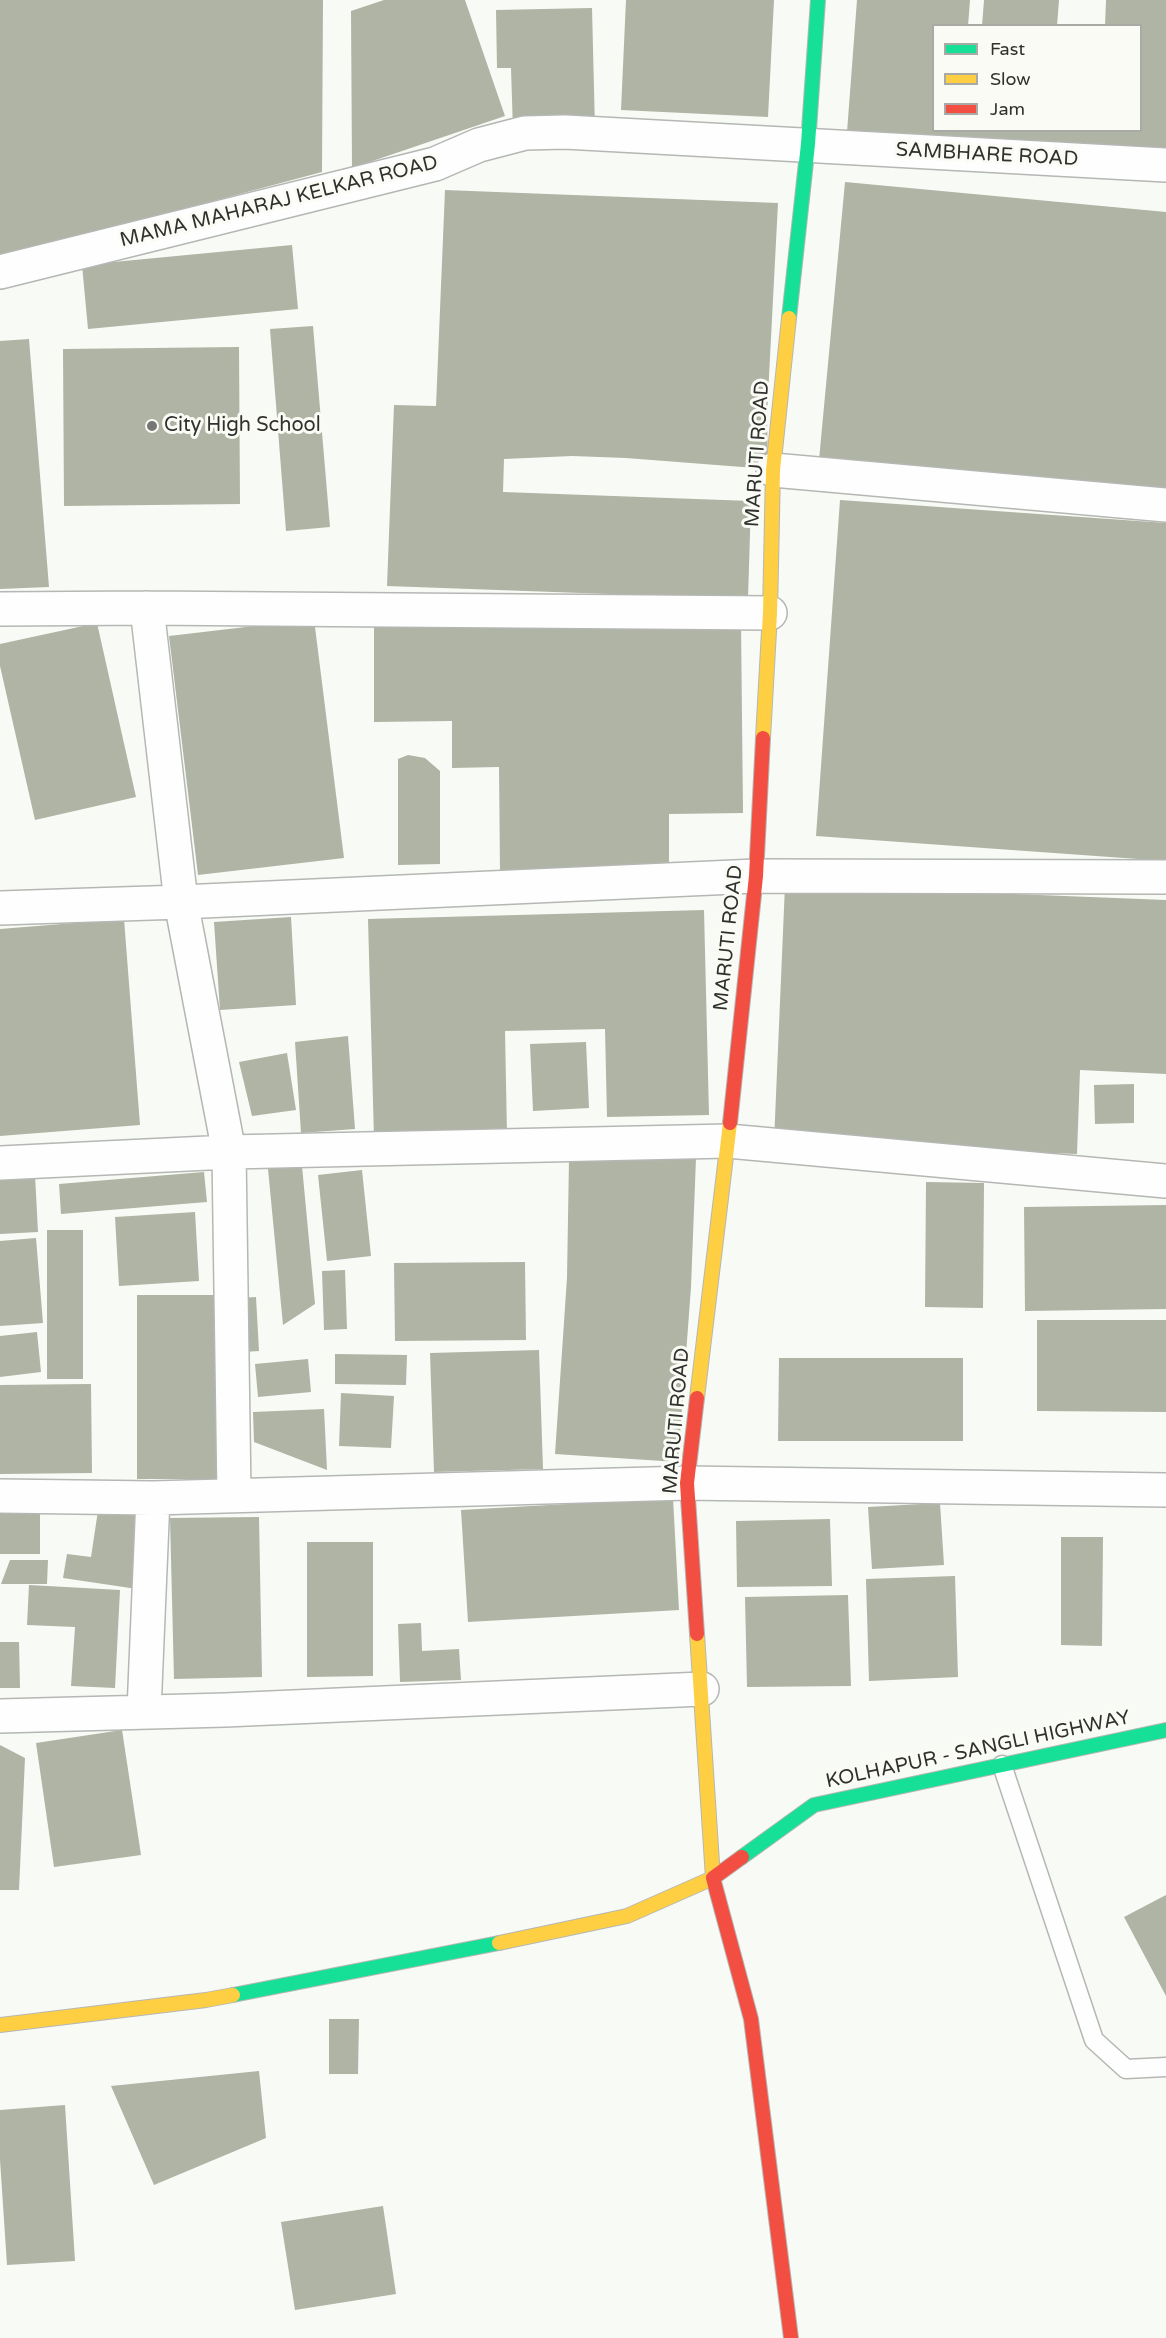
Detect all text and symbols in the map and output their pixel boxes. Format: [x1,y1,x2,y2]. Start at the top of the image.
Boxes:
legend [932,24,1142,132]
text: Fast [990,38,1025,60]
text: Slow [990,68,1031,90]
text: Jam [990,98,1025,120]
street label: SAMBHARE ROAD [895,138,1079,172]
street label: MAMA MAHARAJ KELKAR ROAD [118,151,440,253]
street label: MARUTI ROAD [741,380,775,528]
place label: City High School [164,414,321,438]
marker: City High School [145,419,159,433]
street label: MARUTI ROAD [709,864,749,1012]
street label: MARUTI ROAD [659,1347,695,1495]
street label: KOLHAPUR - SANGLI HIGHWAY [824,1706,1132,1794]

